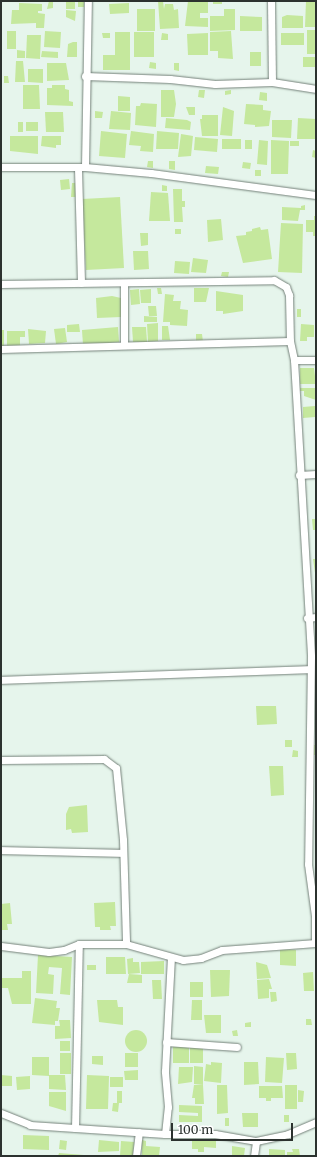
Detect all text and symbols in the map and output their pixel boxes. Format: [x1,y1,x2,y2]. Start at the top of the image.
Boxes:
scale bar [173,1115,295,1141]
text: 100 m [178,1122,213,1137]

